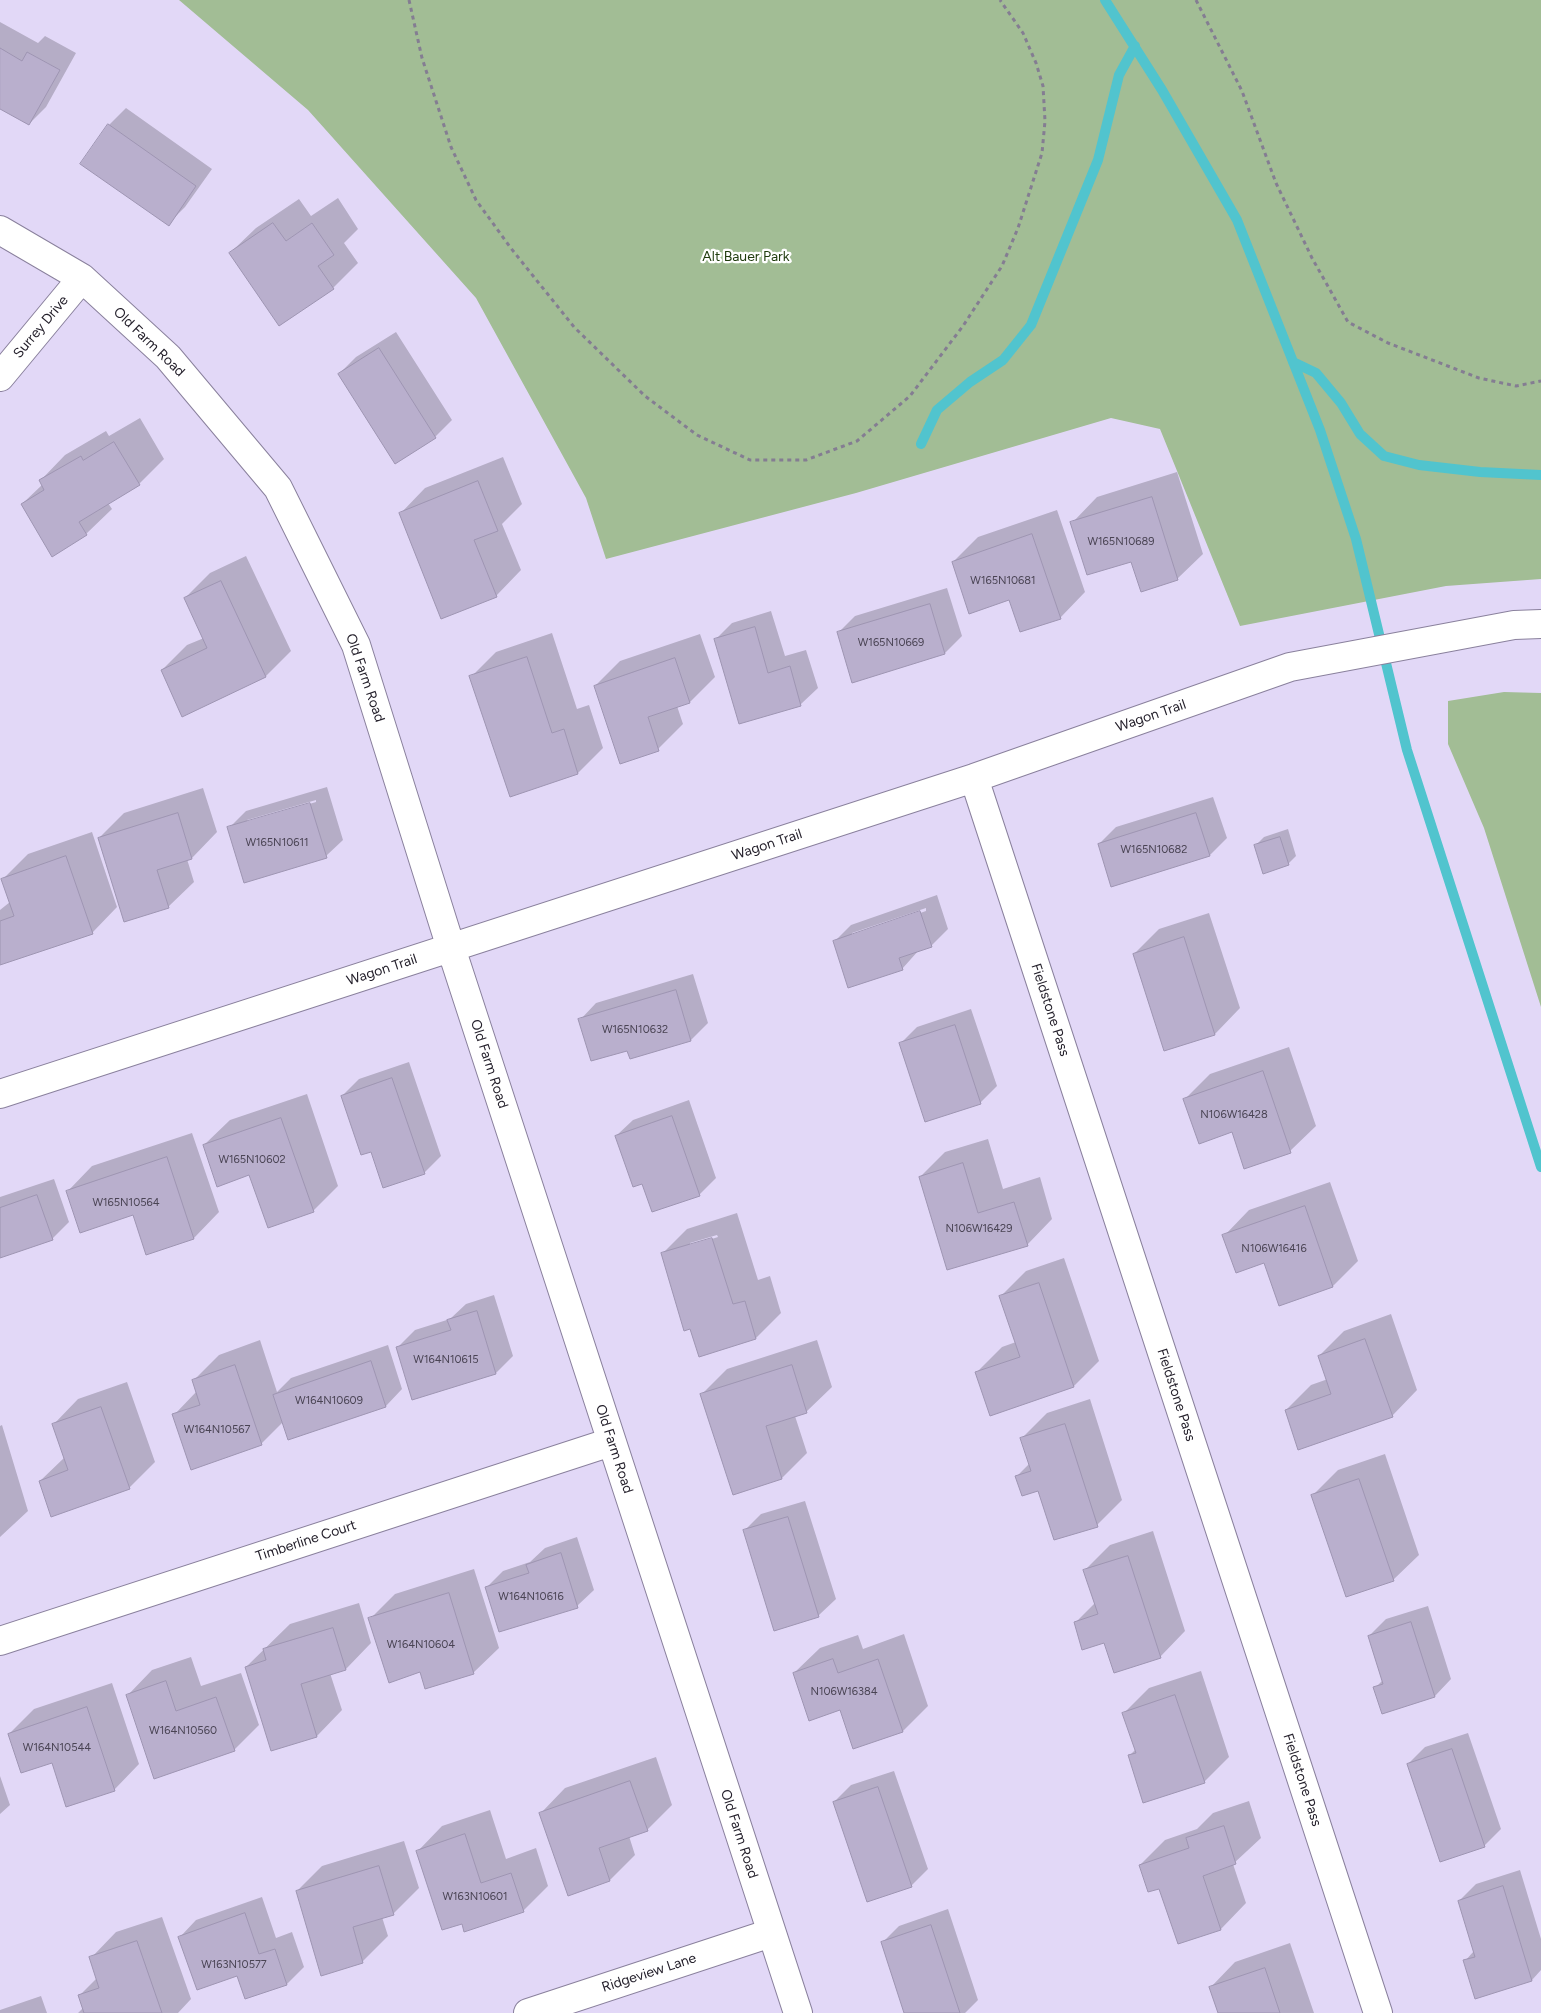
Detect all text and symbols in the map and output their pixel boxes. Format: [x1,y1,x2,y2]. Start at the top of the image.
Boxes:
park label: Alt Bauer Park [702,249,790,265]
street label: Surrey Drive [10,292,72,362]
street label: Old Farm Road [110,304,188,380]
house number: W165N10689 [1088,535,1154,549]
house number: W165N10681 [970,574,1036,588]
street label: Old Farm Road [342,631,388,725]
house number: W165N10669 [858,636,924,650]
street label: Wagon Trail [1114,696,1188,736]
street label: Wagon Trail [730,826,804,864]
house number: W165N10611 [245,836,309,850]
house number: W165N10682 [1121,843,1187,857]
street label: Wagon Trail [345,951,419,989]
street label: Fieldstone Pass [1027,961,1073,1059]
street label: Old Farm Road [467,1017,511,1111]
house number: W165N10632 [602,1023,668,1037]
house number: N106W16428 [1200,1108,1268,1122]
house number: W165N10602 [218,1153,286,1167]
house number: W165N10564 [92,1196,160,1210]
house number: N106W16429 [946,1222,1012,1236]
house number: N106W16416 [1241,1242,1307,1256]
street label: Fieldstone Pass [1153,1346,1199,1444]
house number: W164N10615 [413,1353,479,1367]
house number: W164N10609 [295,1394,363,1408]
street label: Old Farm Road [592,1402,636,1496]
house number: W164N10567 [184,1423,250,1437]
street label: Timberline Court [254,1517,358,1565]
house number: W164N10616 [498,1590,564,1604]
house number: W164N10604 [387,1638,455,1652]
house number: N106W16384 [810,1685,878,1699]
house number: W164N10560 [149,1724,217,1738]
street label: Fieldstone Pass [1279,1731,1325,1829]
house number: W164N10544 [23,1741,91,1755]
street label: Old Farm Road [717,1787,761,1881]
house number: W163N10601 [442,1890,508,1904]
street label: Ridgeview Lane [600,1950,698,1996]
house number: W163N10577 [201,1958,267,1972]

